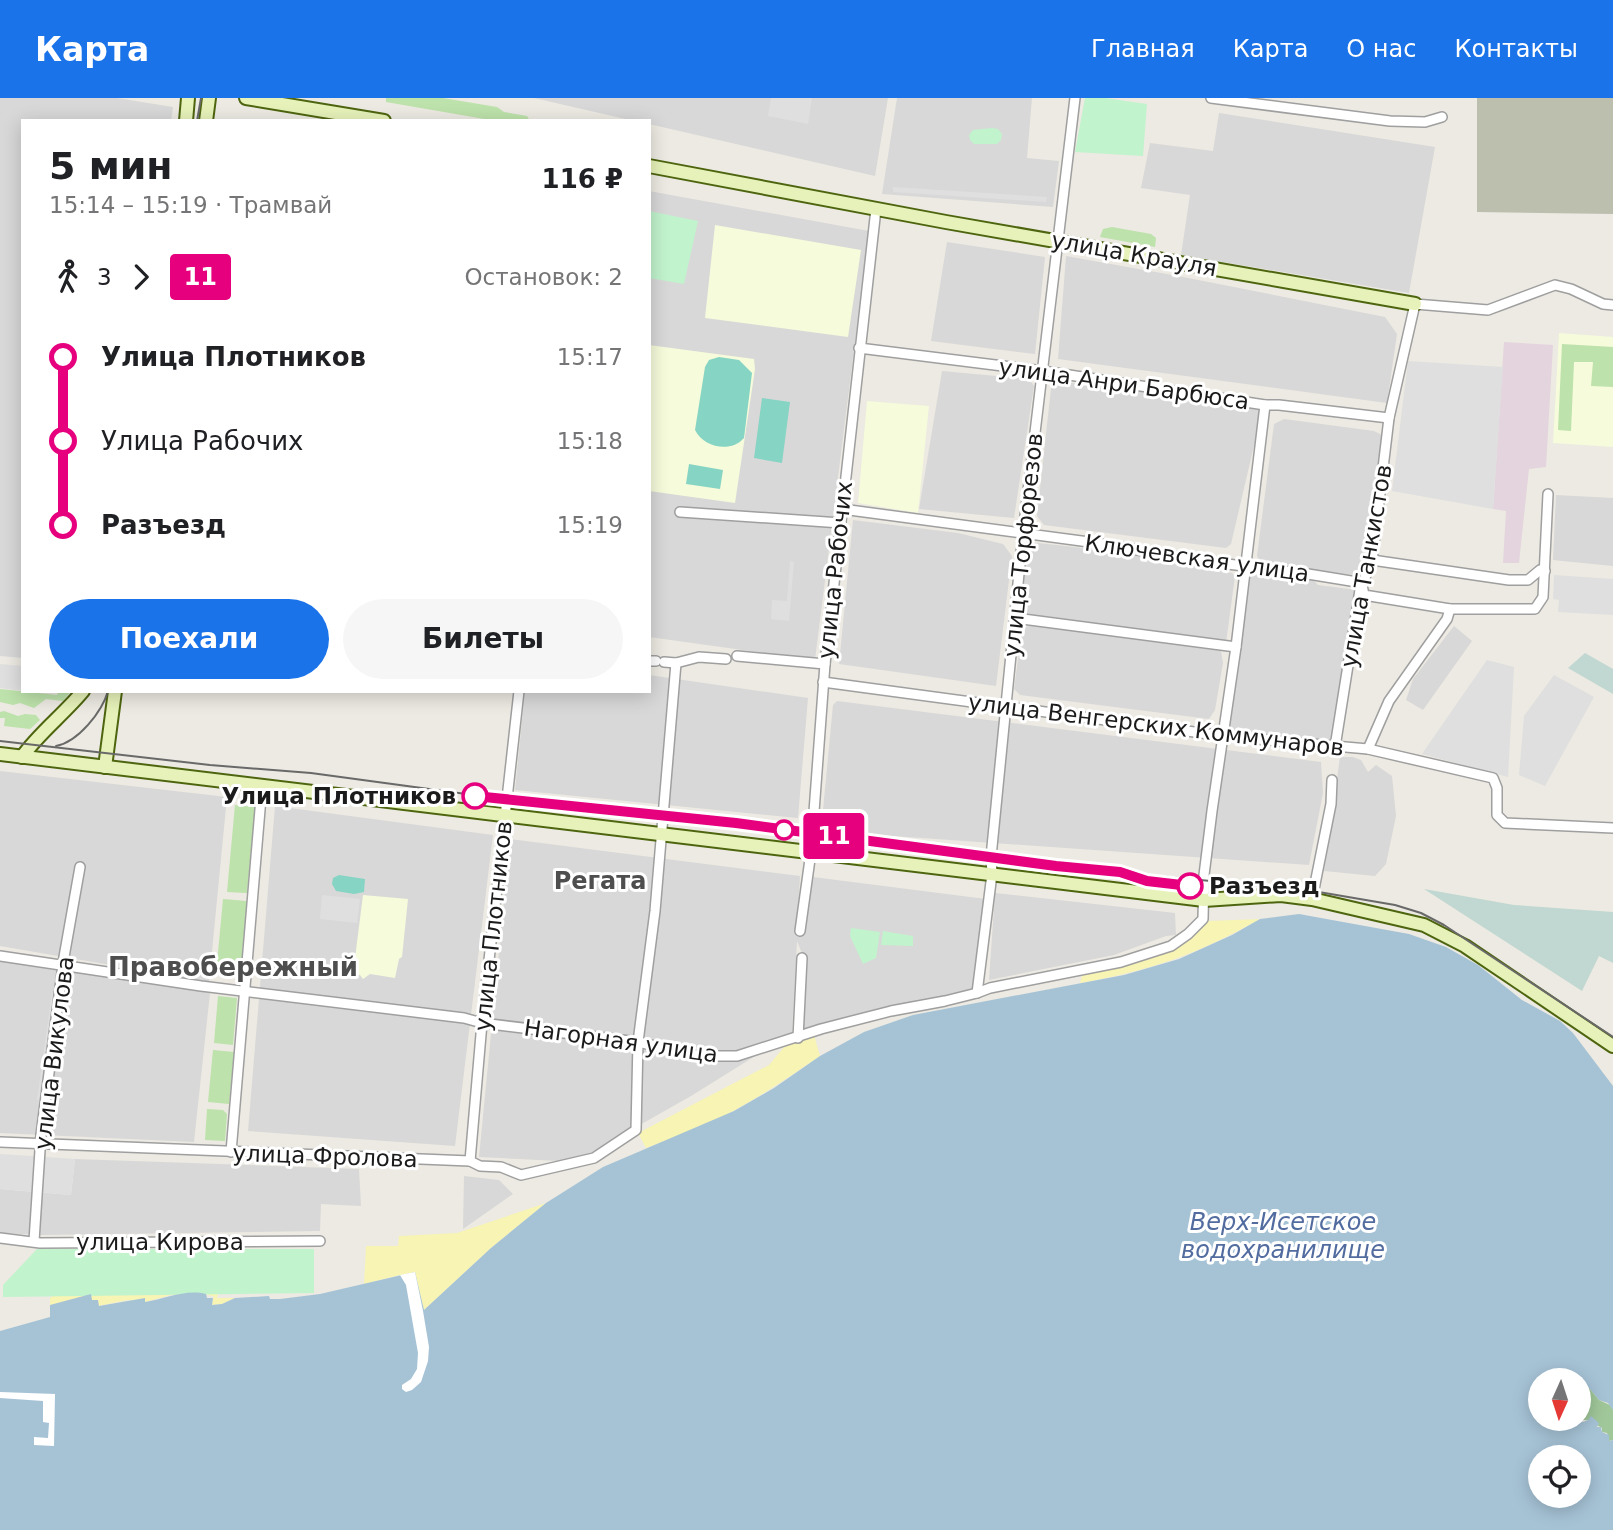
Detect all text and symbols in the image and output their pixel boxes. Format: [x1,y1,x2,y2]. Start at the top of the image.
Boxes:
text: Карта [35,30,149,69]
text: Главная [1091,35,1195,63]
text: Карта [1233,35,1308,63]
text: О нас [1346,35,1416,63]
text: Контакты [1454,35,1578,63]
text: 5 мин [49,144,173,188]
text: 116 ₽ [542,164,623,194]
text: 15:14 – 15:19 · Трамвай [49,192,332,218]
street label: улица Крауля [1049,227,1219,281]
icon: walk [49,258,87,296]
icon: forward [122,258,160,296]
text: 11 [184,263,217,291]
text: 3 [97,264,112,290]
text: Остановок: 2 [464,264,623,290]
text: Улица Плотников [101,342,366,372]
text: 15:17 [557,344,623,370]
street label: улица Анри Барбюса [997,354,1251,414]
text: Улица Рабочих [101,426,303,456]
text: 15:18 [557,428,623,454]
street label: улица Торфорезов [998,432,1048,658]
street label: улица Танкистов [1335,462,1397,670]
street label: улица Рабочих [813,480,857,660]
text: Разъезд [101,510,226,540]
text: 15:19 [557,512,623,538]
street label: Ключевская улица [1083,529,1311,587]
button: Поехали [49,599,329,679]
button: Билеты [343,599,623,679]
street label: улица Венгерских Коммунаров [967,689,1345,761]
place label: Улица Плотников [222,783,456,809]
marker: Улица Плотников [462,783,488,809]
line badge: 11 [802,813,866,859]
street label: улица Плотников [469,820,517,1032]
unlabelled marker [774,820,794,840]
text: 11 [817,822,851,850]
district label: Регата [554,867,646,895]
marker: Разъезд [1177,873,1203,899]
place label: Разъезд [1209,873,1320,899]
district label: Правобережный [108,952,358,982]
street label: улица Викулова [29,955,79,1151]
street label: Нагорная улица [522,1015,720,1067]
street label: улица Фролова [232,1140,418,1172]
water label: Верх-Исетское водохранилище [1181,1208,1385,1264]
street label: улица Кирова [76,1229,244,1255]
north arrow [1528,1368,1591,1432]
map controls [1528,1368,1591,1508]
button: locate [1528,1445,1591,1508]

